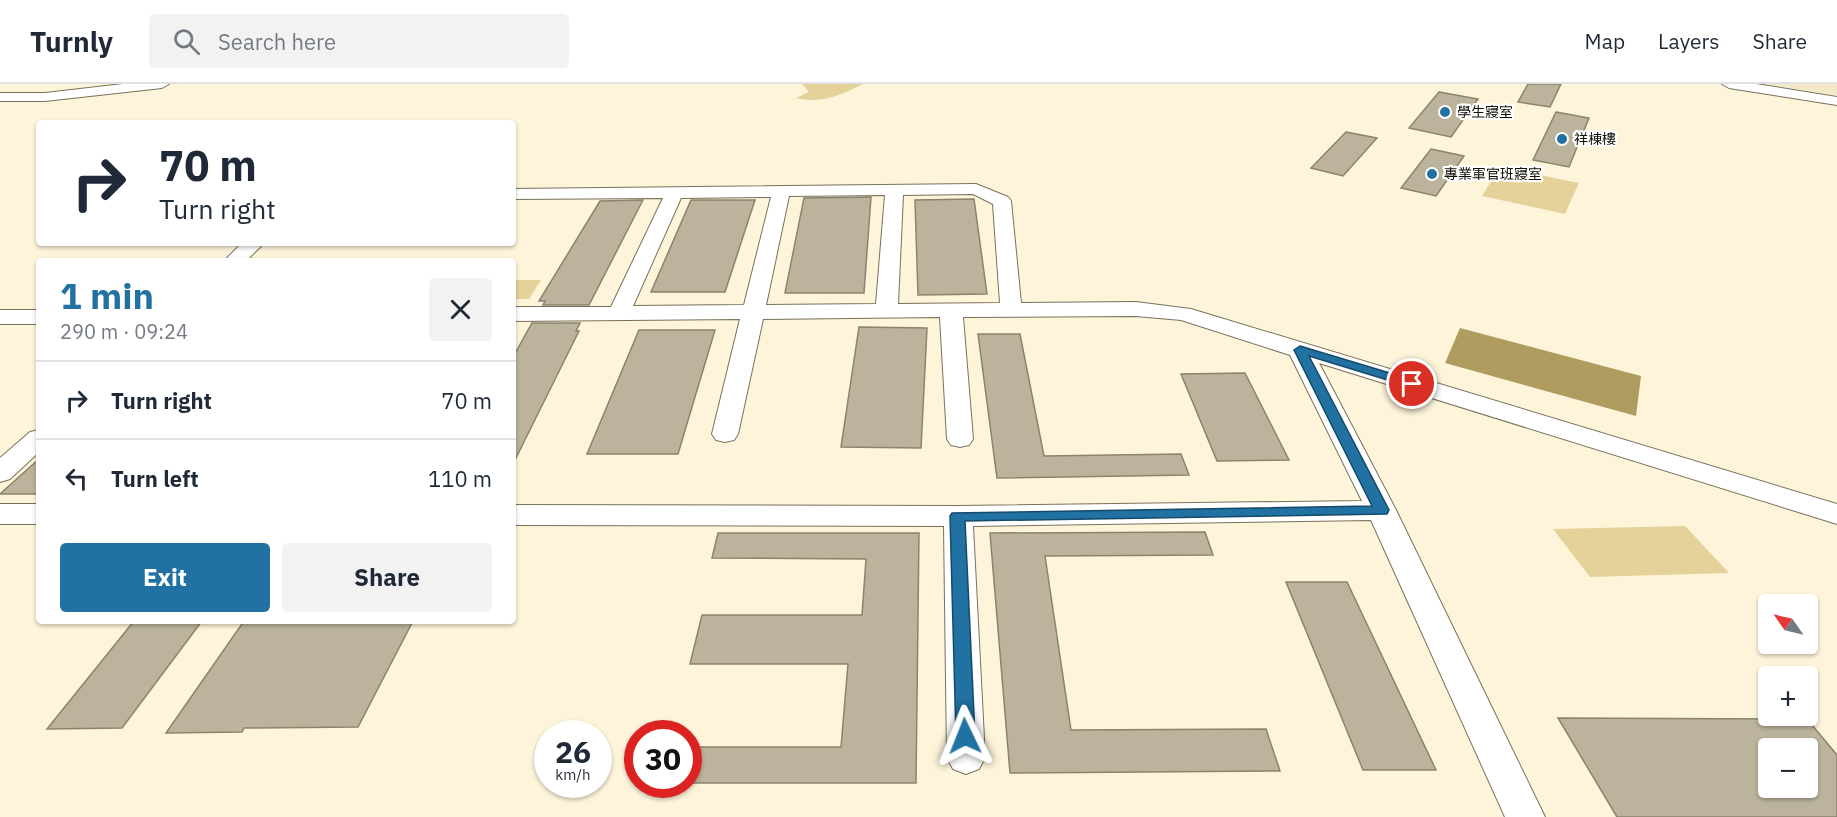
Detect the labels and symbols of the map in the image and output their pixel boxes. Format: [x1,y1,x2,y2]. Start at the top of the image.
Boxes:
place label: 學生寢室 [1457,103,1513,121]
marker: 學生寢室 [1438,105,1452,119]
place label: 祥棟樓 [1574,130,1616,148]
marker: 祥棟樓 [1555,132,1569,146]
place label: 專業軍官班寢室 [1444,165,1542,183]
marker: 專業軍官班寢室 [1425,167,1439,181]
pin [1386,358,1437,409]
north arrow [1758,594,1818,654]
position arrow [933,704,997,768]
speed limit sign: 30 [624,720,702,798]

